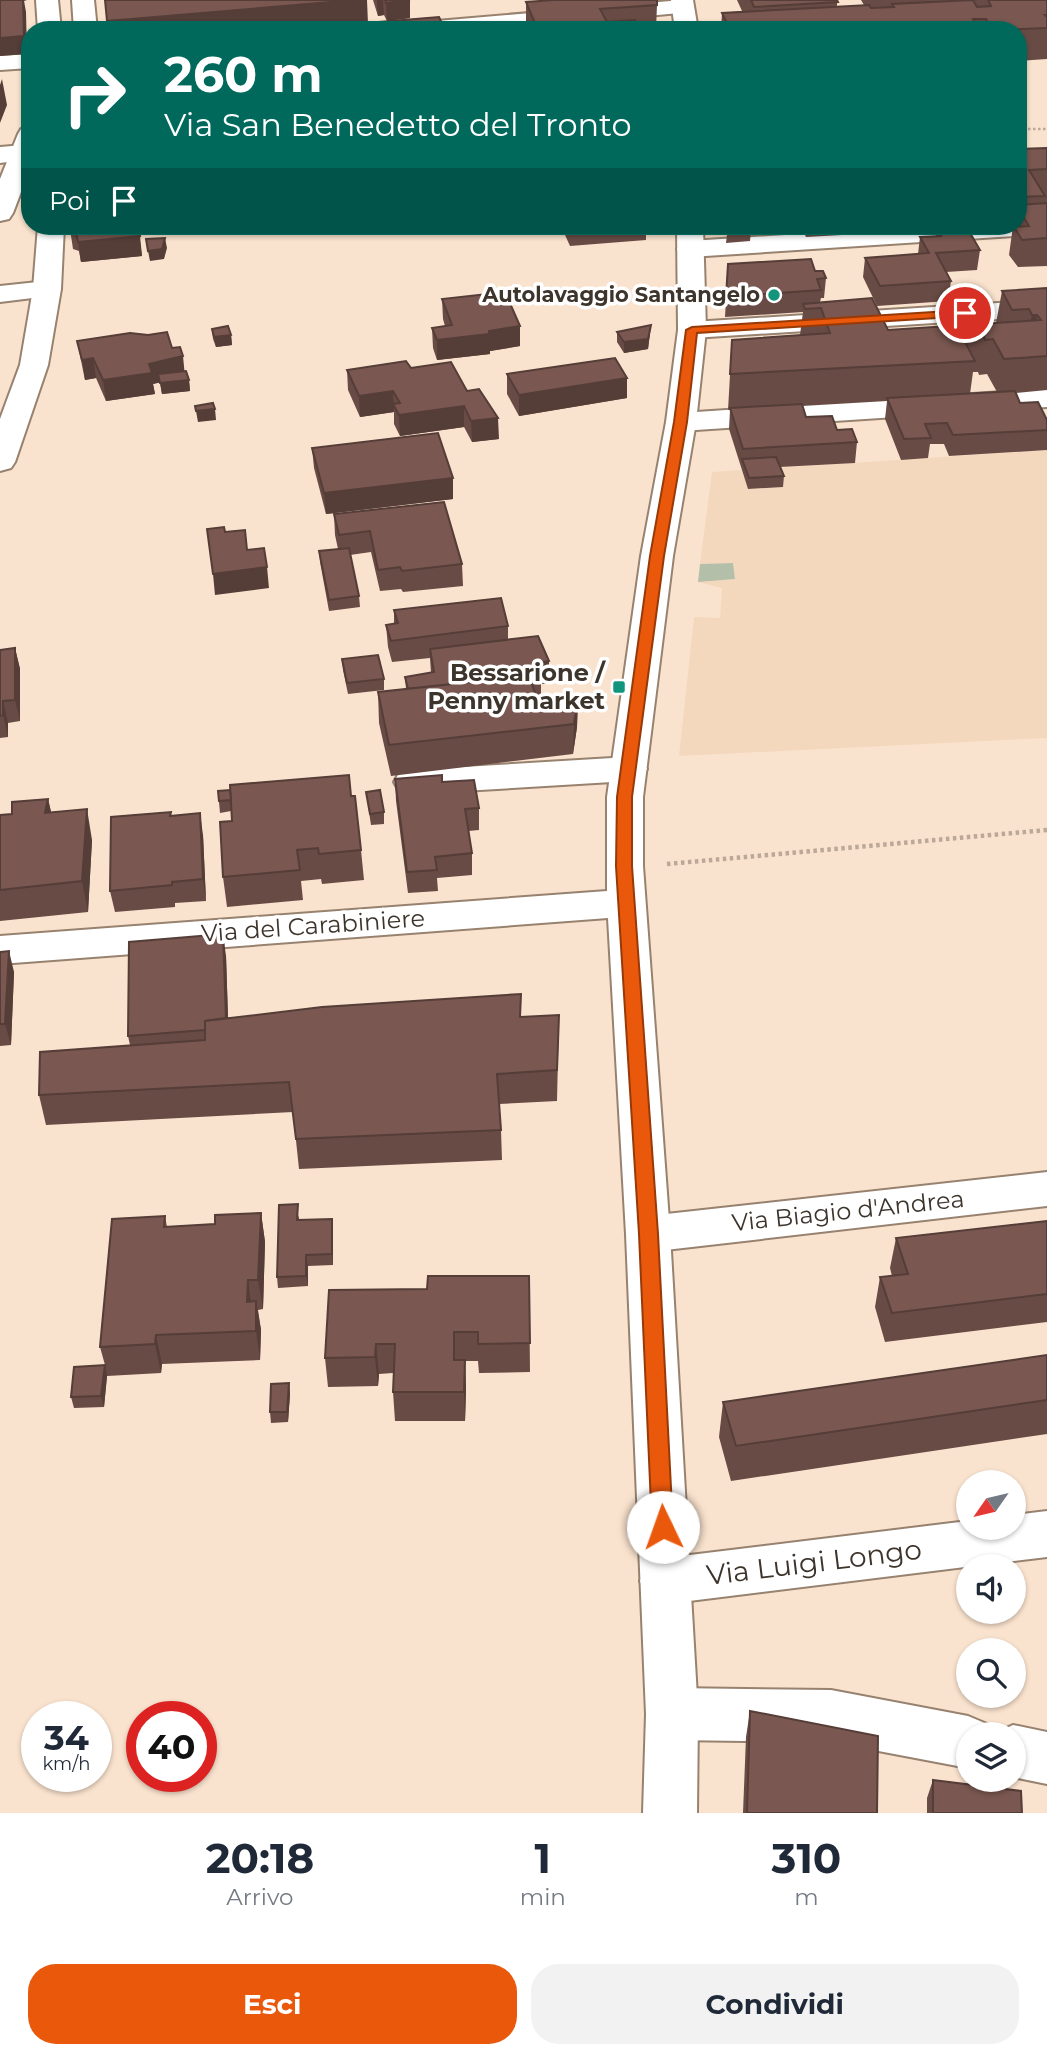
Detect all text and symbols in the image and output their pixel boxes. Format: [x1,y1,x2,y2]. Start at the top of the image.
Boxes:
text: 260 m [164,45,323,104]
icon: right [49,49,140,140]
text: Via San Benedetto del Tronto [164,105,632,144]
icon: arrive [105,182,143,220]
text: Poi [49,185,91,217]
place label: Autolavaggio Santangelo [481,282,760,307]
pin [935,283,995,343]
marker: Autolavaggio Santangelo [766,287,782,303]
icon: arrive [946,294,984,332]
place label: Bessarione / Penny market [427,658,607,715]
marker: Bessarione / Penny market [611,679,627,695]
street label: Via del Carabiniere [200,903,426,948]
street label: Via Biagio d'Andrea [730,1184,966,1237]
north arrow [956,1470,1026,1540]
map controls [956,1470,1026,1792]
position arrow [626,1490,700,1564]
street label: Via Luigi Longo [704,1532,924,1592]
button: sound [956,1554,1026,1624]
button: search [956,1638,1026,1708]
speed limit sign: 40 [126,1701,217,1792]
text: 34 [44,1716,89,1759]
button: layers [956,1722,1026,1792]
text: km/h [42,1753,91,1775]
text: 20:18 [206,1832,314,1884]
text: 1 [535,1832,551,1884]
text: 310 [772,1832,841,1884]
text: Arrivo [226,1883,294,1911]
text: min [520,1883,566,1911]
text: m [794,1883,819,1911]
button: Esci [28,1964,517,2044]
button: Condividi [531,1964,1019,2044]

